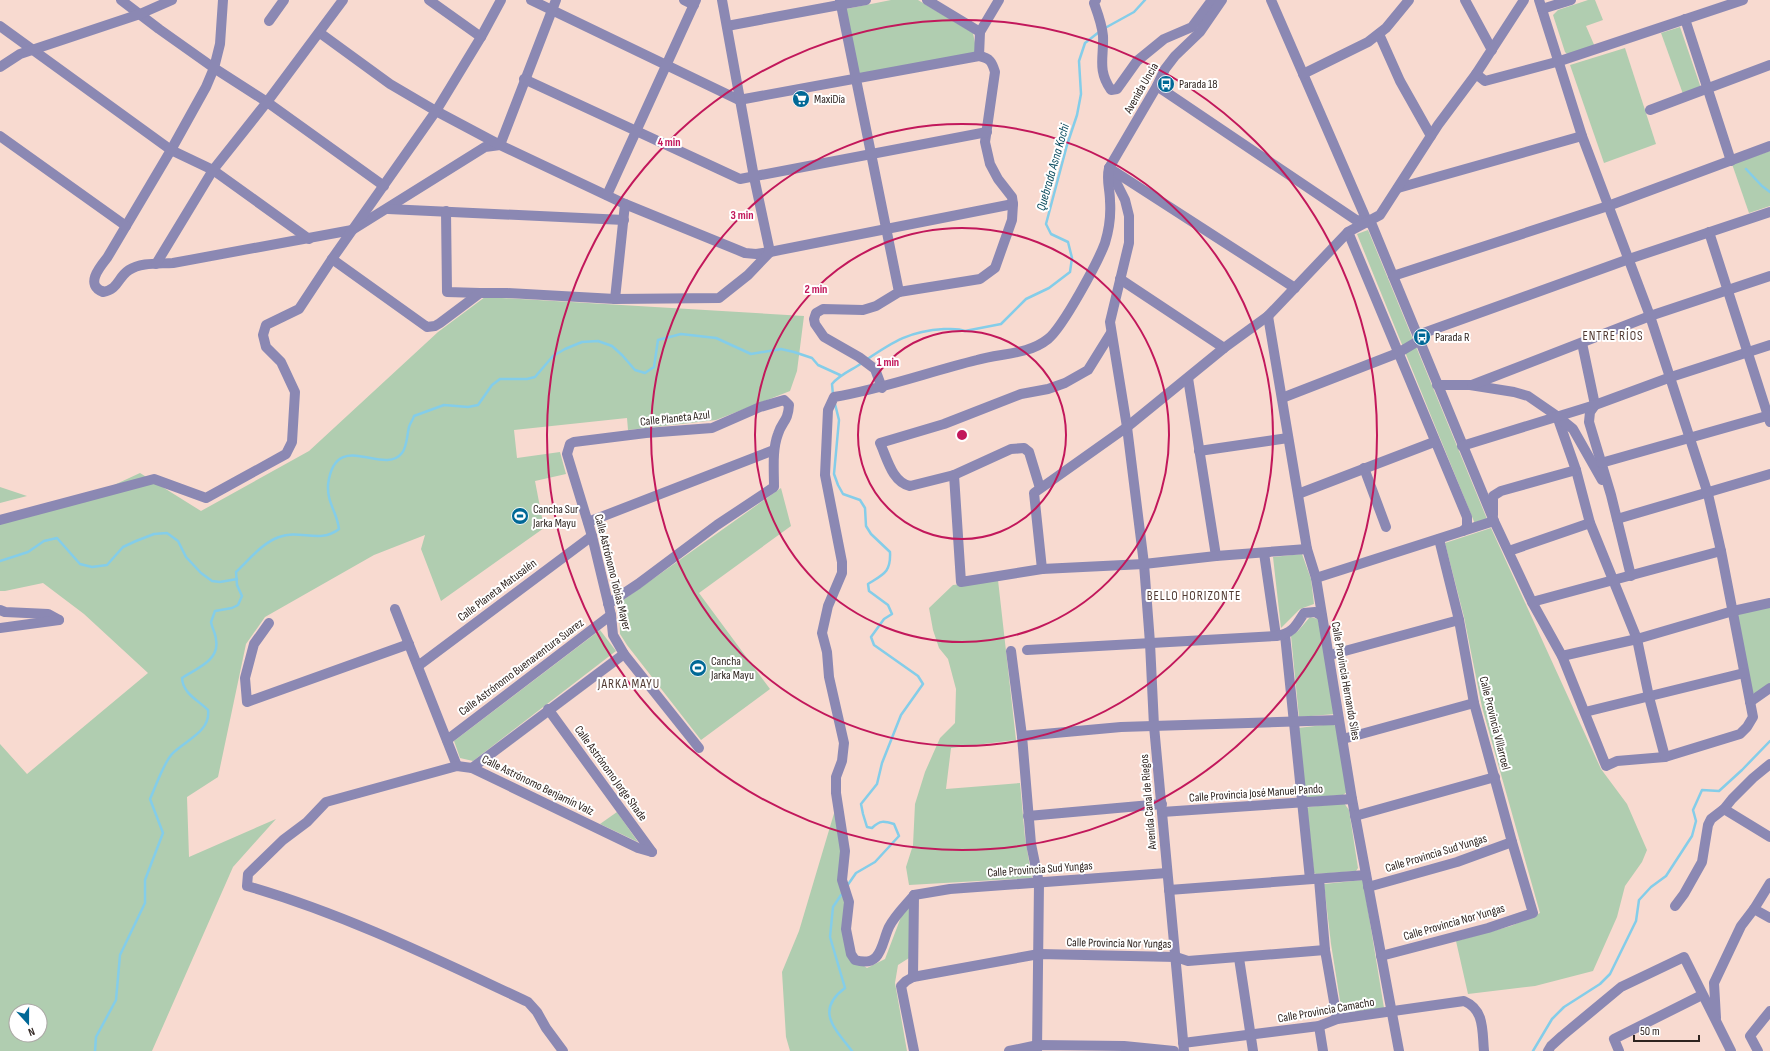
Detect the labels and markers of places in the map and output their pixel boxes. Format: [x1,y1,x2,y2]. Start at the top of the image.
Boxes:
bus stop icon: Parada 18 [1156,74,1176,94]
place label: Parada 18 [1179,77,1217,92]
supermarket icon: MaxiDía [791,89,811,109]
place label: MaxiDía [814,92,846,107]
bus stop icon: Parada R [1412,327,1432,347]
place label: Parada R [1435,330,1470,345]
centre of rings [955,428,969,442]
place label: Cancha Sur Jarka Mayu [532,502,579,531]
sports icon: Cancha Sur Jarka Mayu [510,506,530,526]
place label: Cancha Jarka Mayu [710,654,754,683]
sports icon: Cancha Jarka Mayu [688,658,708,678]

